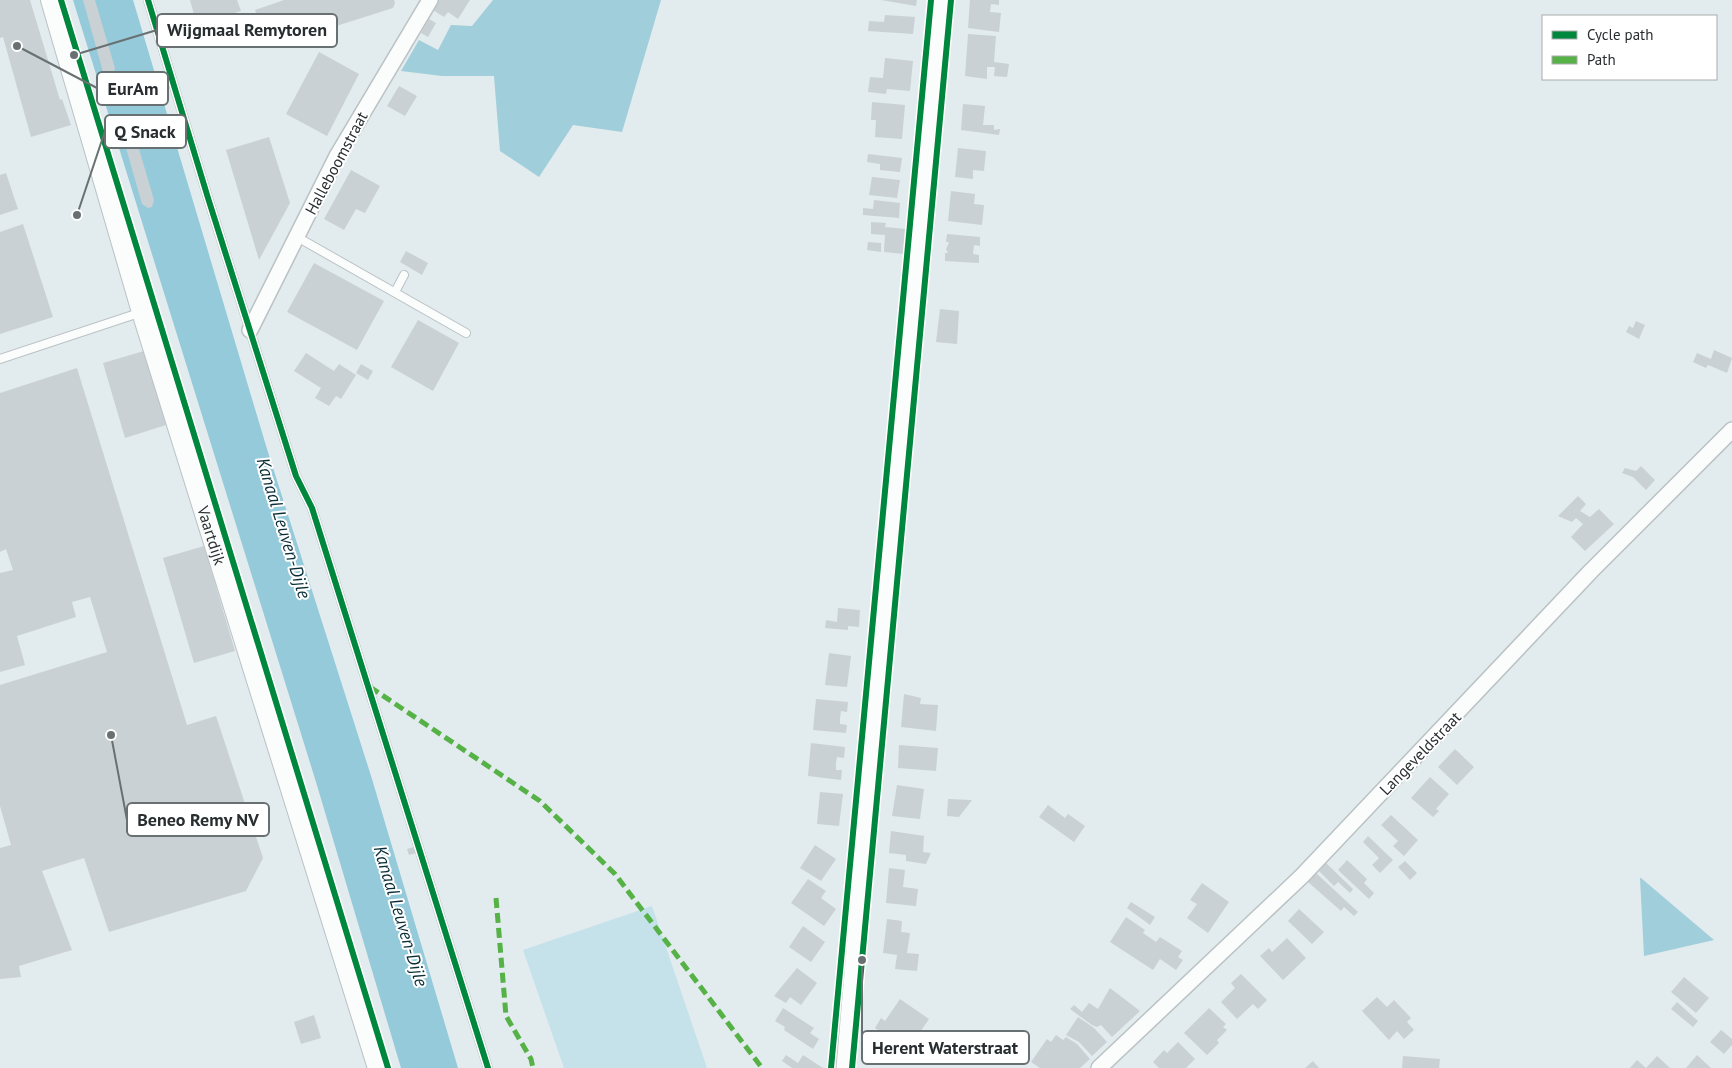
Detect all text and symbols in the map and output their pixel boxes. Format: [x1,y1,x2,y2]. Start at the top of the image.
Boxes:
callout: Wijgmaal Remytoren [157,14,337,47]
legend [1542,15,1717,80]
text: Wijgmaal Remytoren [167,18,327,41]
text: Cycle path [1587,25,1653,44]
text: Path [1587,50,1616,69]
callout: EurAm [97,72,168,105]
text: EurAm [108,77,158,100]
street label: Halleboomstraat [300,108,372,218]
callout: Q Snack [105,115,186,148]
text: Q Snack [114,120,176,143]
water label: Kanaal Leuven-Dijle [252,455,317,602]
street label: Vaartdijk [193,503,230,567]
street label: Langeveldstraat [1375,706,1465,799]
callout: Beneo Remy NV [127,803,269,836]
text: Beneo Remy NV [137,808,259,831]
water label: Kanaal Leuven-Dijle [369,843,434,990]
callout: Herent Waterstraat [862,1031,1029,1064]
text: Herent Waterstraat [872,1036,1019,1059]

